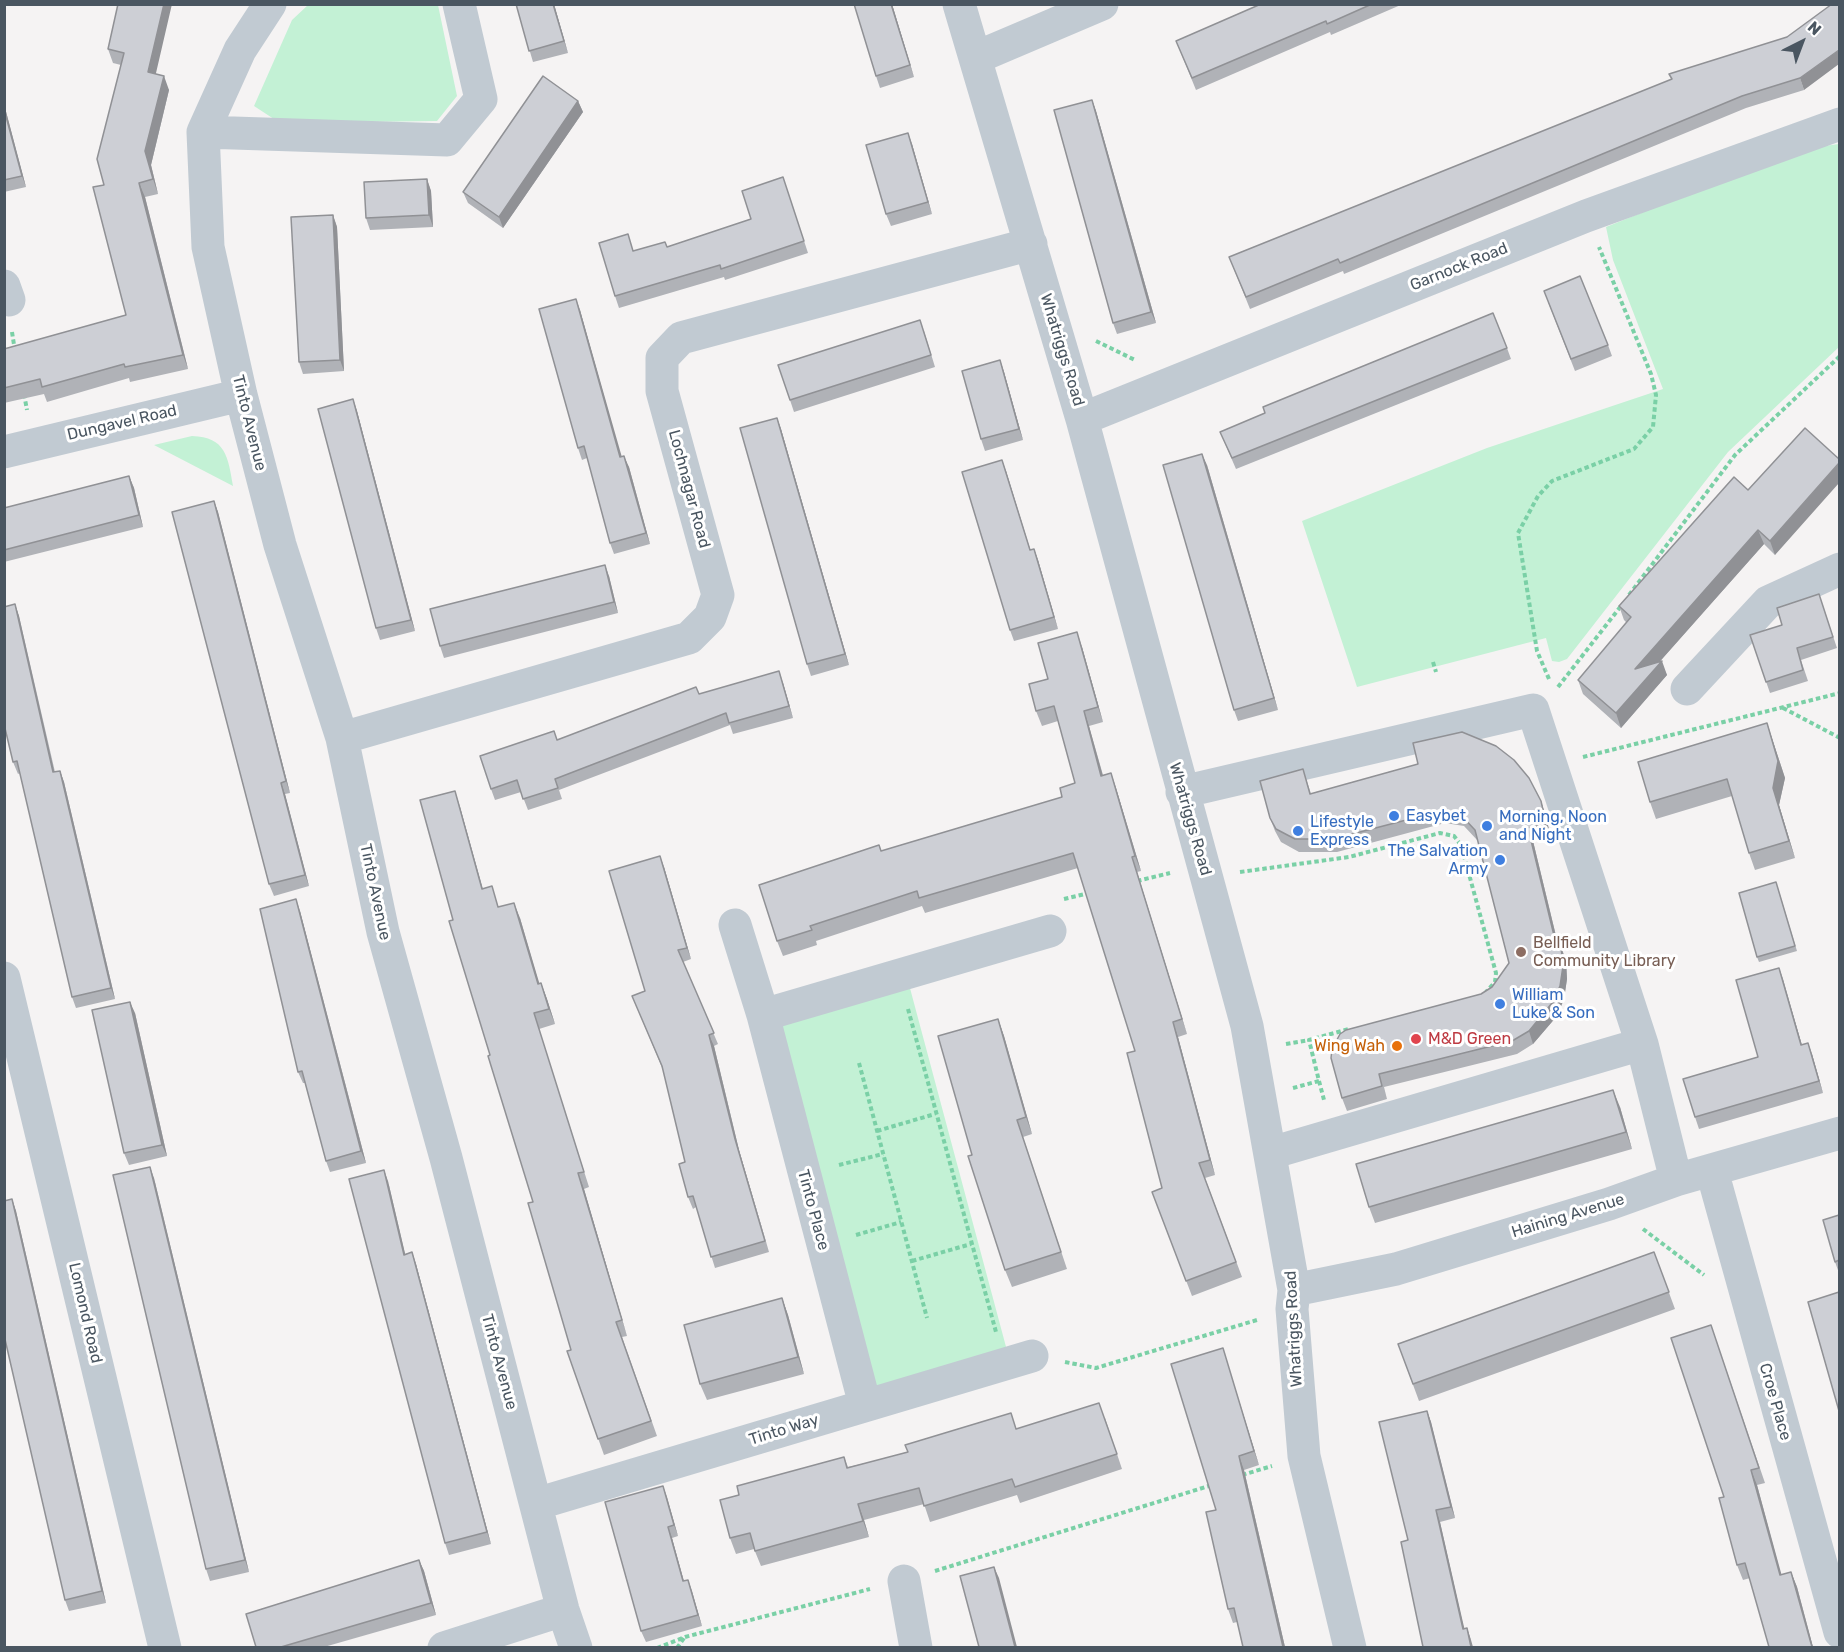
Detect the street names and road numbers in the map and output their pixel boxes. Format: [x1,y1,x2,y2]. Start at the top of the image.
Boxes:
street label: Garnock Road [1407,239,1511,295]
street label: Whatriggs Road [1036,291,1088,409]
street label: Tinto Avenue [228,373,270,473]
street label: Dungavel Road [65,401,179,445]
street label: Lochnagar Road [664,428,714,550]
street label: Whatriggs Road [1165,760,1215,878]
street label: Tinto Avenue [355,842,395,942]
street label: Tinto Place [793,1168,833,1252]
street label: Haining Avenue [1509,1190,1627,1242]
street label: Lomond Road [64,1261,106,1365]
street label: Whatriggs Road [1281,1270,1307,1388]
street label: Tinto Avenue [477,1312,521,1412]
street label: Croe Place [1755,1361,1795,1443]
street label: Tinto Way [747,1410,821,1450]

